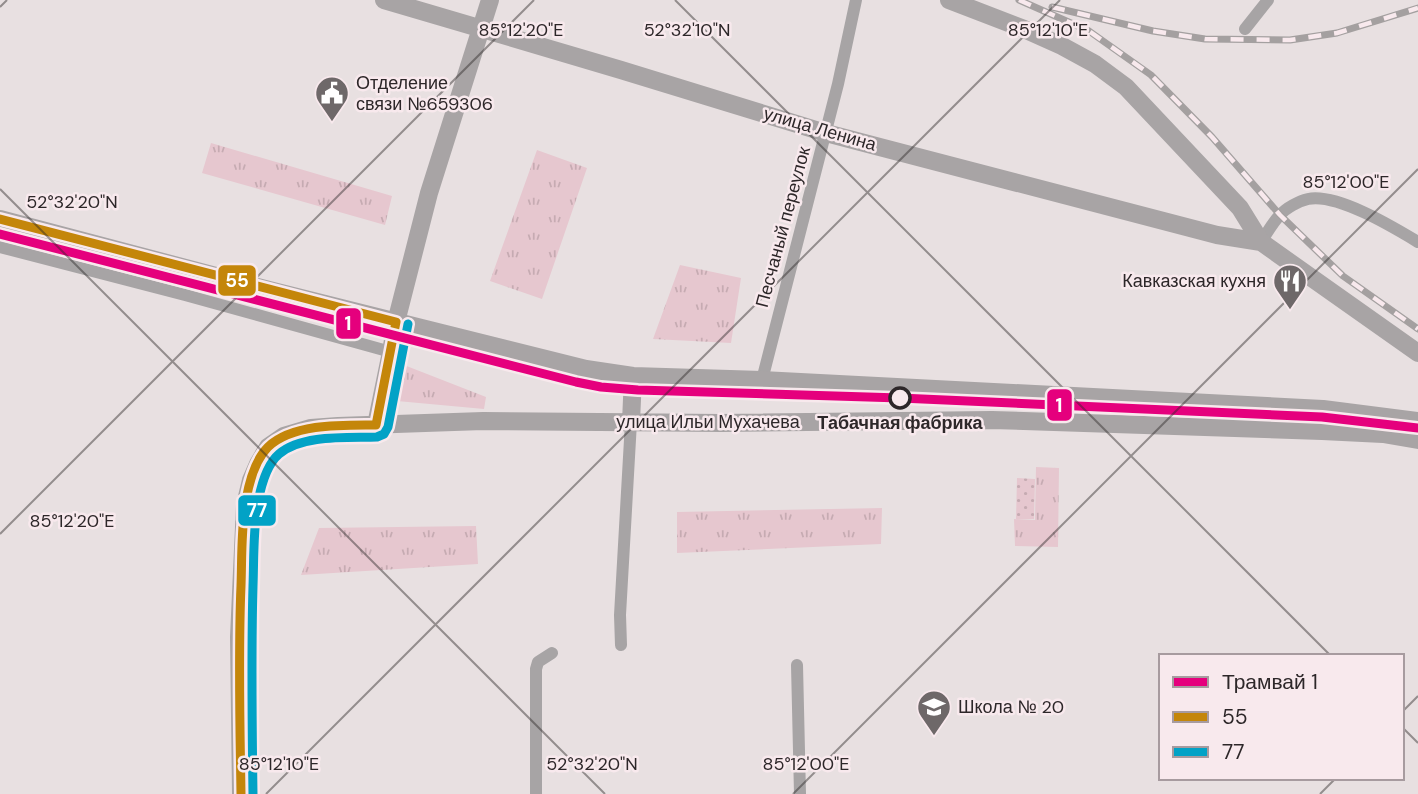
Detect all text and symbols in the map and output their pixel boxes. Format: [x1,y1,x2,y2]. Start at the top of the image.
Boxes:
text: 85°12'20"E [479,18,563,42]
text: 52°32'10"N [644,18,730,42]
text: 85°12'10"E [1008,18,1088,42]
place label: Отделение связи №659306 [356,71,493,116]
public building icon: Отделение связи №659306 [313,74,351,123]
street label: улица Ленина [761,101,880,157]
street label: Песчаный переулок [750,144,816,310]
text: 85°12'00"E [1303,170,1389,194]
text: 52°32'20"N [26,190,118,214]
restaurant icon: Кавказская кухня [1271,262,1309,311]
line badge: 55 [217,264,257,297]
text: 55 [225,268,249,293]
place label: Кавказская кухня [1122,269,1266,293]
line badge: 1 [335,307,362,340]
text: 1 [345,311,351,336]
marker: Табачная фабрика [889,387,911,409]
line badge: 1 [1046,388,1073,422]
text: 1 [1056,393,1062,418]
street label: улица Ильи Мухачева [616,410,801,434]
place label: Табачная фабрика [817,411,984,435]
line badge: 77 [237,494,277,527]
text: 77 [247,498,267,523]
text: 85°12'20"E [30,509,114,533]
legend [1159,654,1404,780]
text: Трамвай 1 [1222,668,1318,696]
school or university icon: Школа № 20 [915,688,953,737]
place label: Школа № 20 [958,695,1064,719]
text: 55 [1222,703,1248,731]
text: 77 [1222,738,1244,766]
text: 85°12'10"E [239,752,319,776]
text: 52°32'20"N [546,752,638,776]
text: 85°12'00"E [763,752,849,776]

